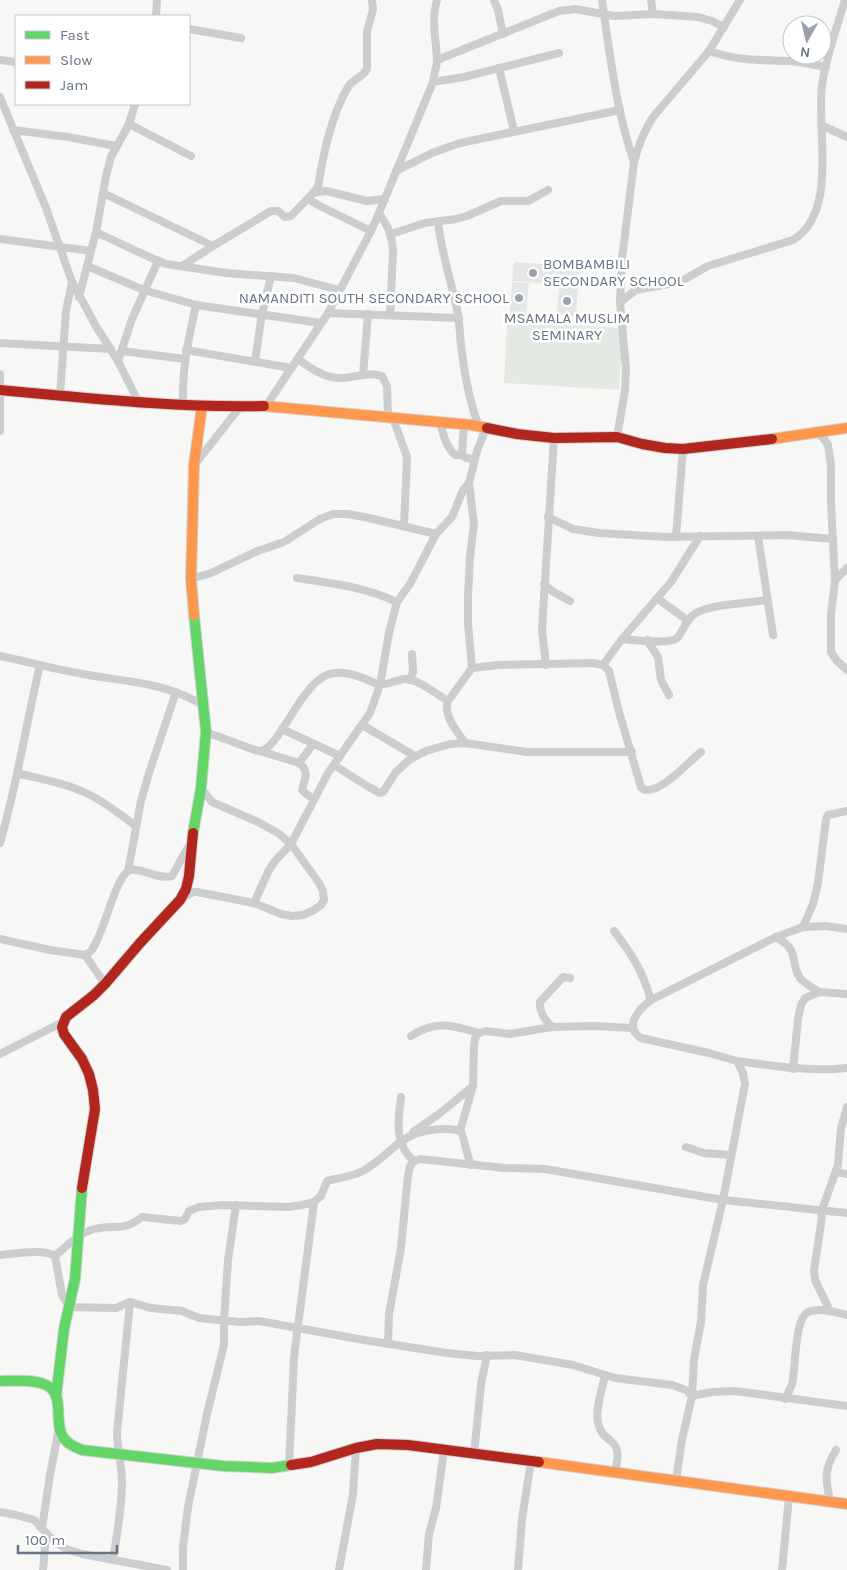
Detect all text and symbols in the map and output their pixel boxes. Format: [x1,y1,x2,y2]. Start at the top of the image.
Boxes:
legend [15,15,190,105]
north arrow [782,15,832,65]
text: Fast [60,26,90,44]
text: N [799,43,811,61]
text: Slow [60,51,92,69]
text: Jam [60,76,88,94]
place label: BOMBAMBILI SECONDARY SCHOOL [543,255,684,290]
marker: BOMBAMBILI SECONDARY SCHOOL [527,267,539,279]
place label: NAMANDITI SOUTH SECONDARY SCHOOL [239,289,509,307]
marker: NAMANDITI SOUTH SECONDARY SCHOOL [513,292,525,304]
marker: MSAMALA MUSLIM SEMINARY [561,295,573,307]
place label: MSAMALA MUSLIM SEMINARY [504,309,630,344]
scale bar [18,1522,116,1554]
text: 100 m [25,1531,65,1549]

